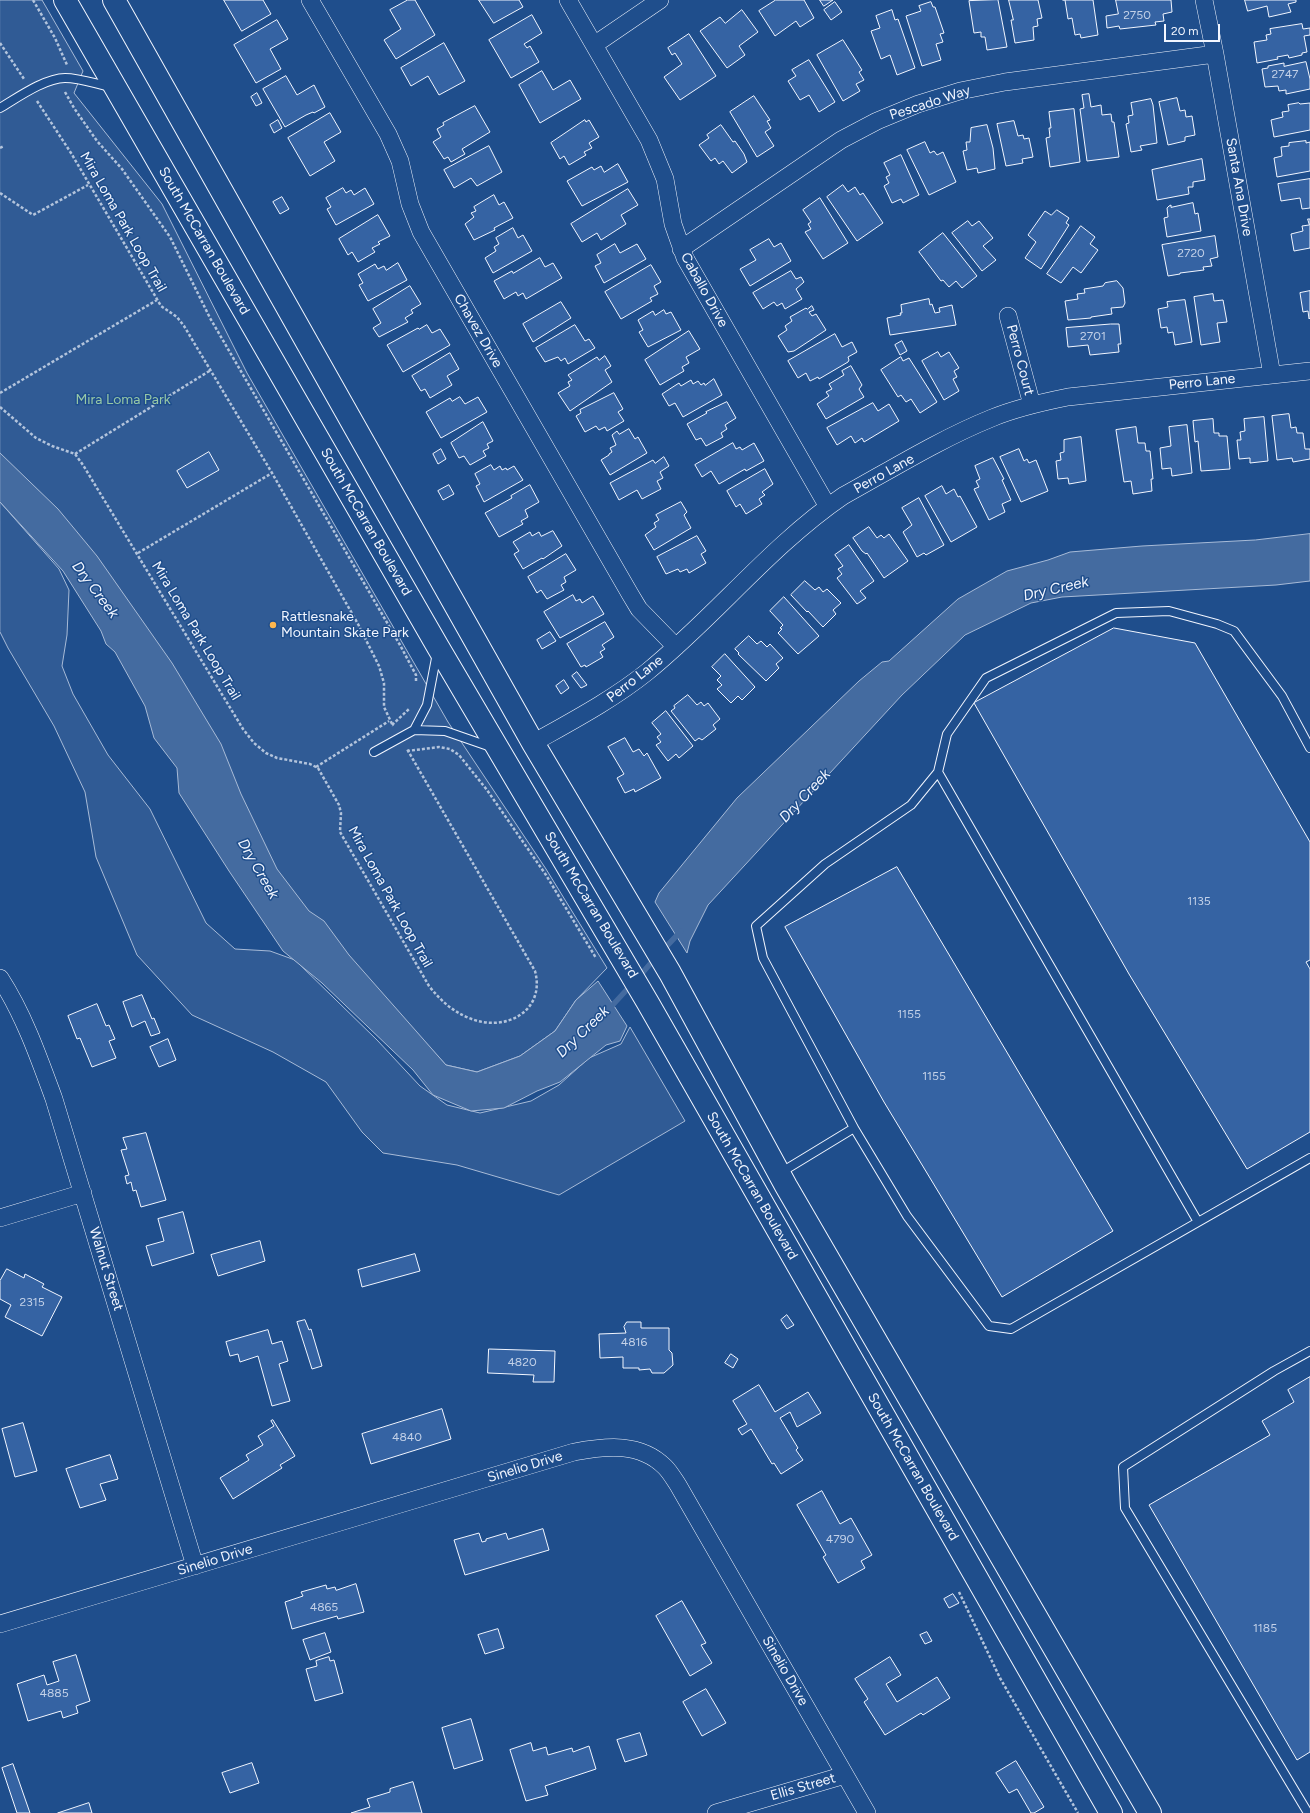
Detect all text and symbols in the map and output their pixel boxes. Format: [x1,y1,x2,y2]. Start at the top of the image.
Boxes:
house number: 2750 [1123,8,1151,22]
scale bar [1166,16,1222,42]
text: 20 m [1171,24,1199,38]
house number: 2747 [1271,67,1299,81]
street label: Pescado Way [888,82,972,124]
street label: Santa Ana Drive [1222,136,1256,238]
street label: Mira Loma Park Loop Trail [76,149,170,295]
street label: South McCarran Boulevard [155,164,253,318]
house number: 2720 [1177,246,1205,260]
street label: Caballo Drive [677,250,731,330]
street label: Chavez Drive [450,291,506,371]
street label: Perro Court [1002,323,1038,397]
house number: 2701 [1080,329,1106,343]
street label: Perro Lane [1168,370,1236,394]
park label: Mira Loma Park [76,392,170,408]
street label: South McCarran Boulevard [317,445,415,599]
street label: Perro Lane [851,451,917,497]
water label: Dry Creek [68,558,122,622]
street label: Mira Loma Park Loop Trail [148,559,244,703]
water label: Dry Creek [1022,573,1090,605]
place label: Rattlesnake Mountain Skate Park [281,609,409,642]
marker: Rattlesnake Mountain Skate Park [268,620,278,630]
street label: Perro Lane [604,652,666,706]
water label: Dry Creek [776,766,834,826]
street label: Mira Loma Park Loop Trail [344,823,436,971]
street label: South McCarran Boulevard [541,829,641,981]
water label: Dry Creek [234,836,282,902]
house number: 1135 [1187,894,1211,908]
water label: Dry Creek [553,1002,613,1062]
house number: 1155 [897,1007,921,1021]
house number: 1155 [922,1069,946,1083]
street label: South McCarran Boulevard [703,1109,801,1263]
street label: Walnut Street [85,1225,127,1313]
house number: 2315 [19,1295,45,1309]
house number: 4816 [621,1335,647,1349]
house number: 4820 [507,1355,537,1369]
street label: South McCarran Boulevard [864,1390,962,1544]
house number: 4840 [392,1430,422,1444]
street label: Sinelio Drive [485,1448,565,1486]
house number: 4790 [826,1532,854,1546]
street label: Sinelio Drive [175,1541,255,1579]
house number: 4865 [310,1600,338,1614]
house number: 1185 [1253,1621,1277,1635]
street label: Sinelio Drive [758,1633,812,1709]
house number: 4885 [39,1686,69,1700]
street label: Ellis Street [769,1770,837,1804]

